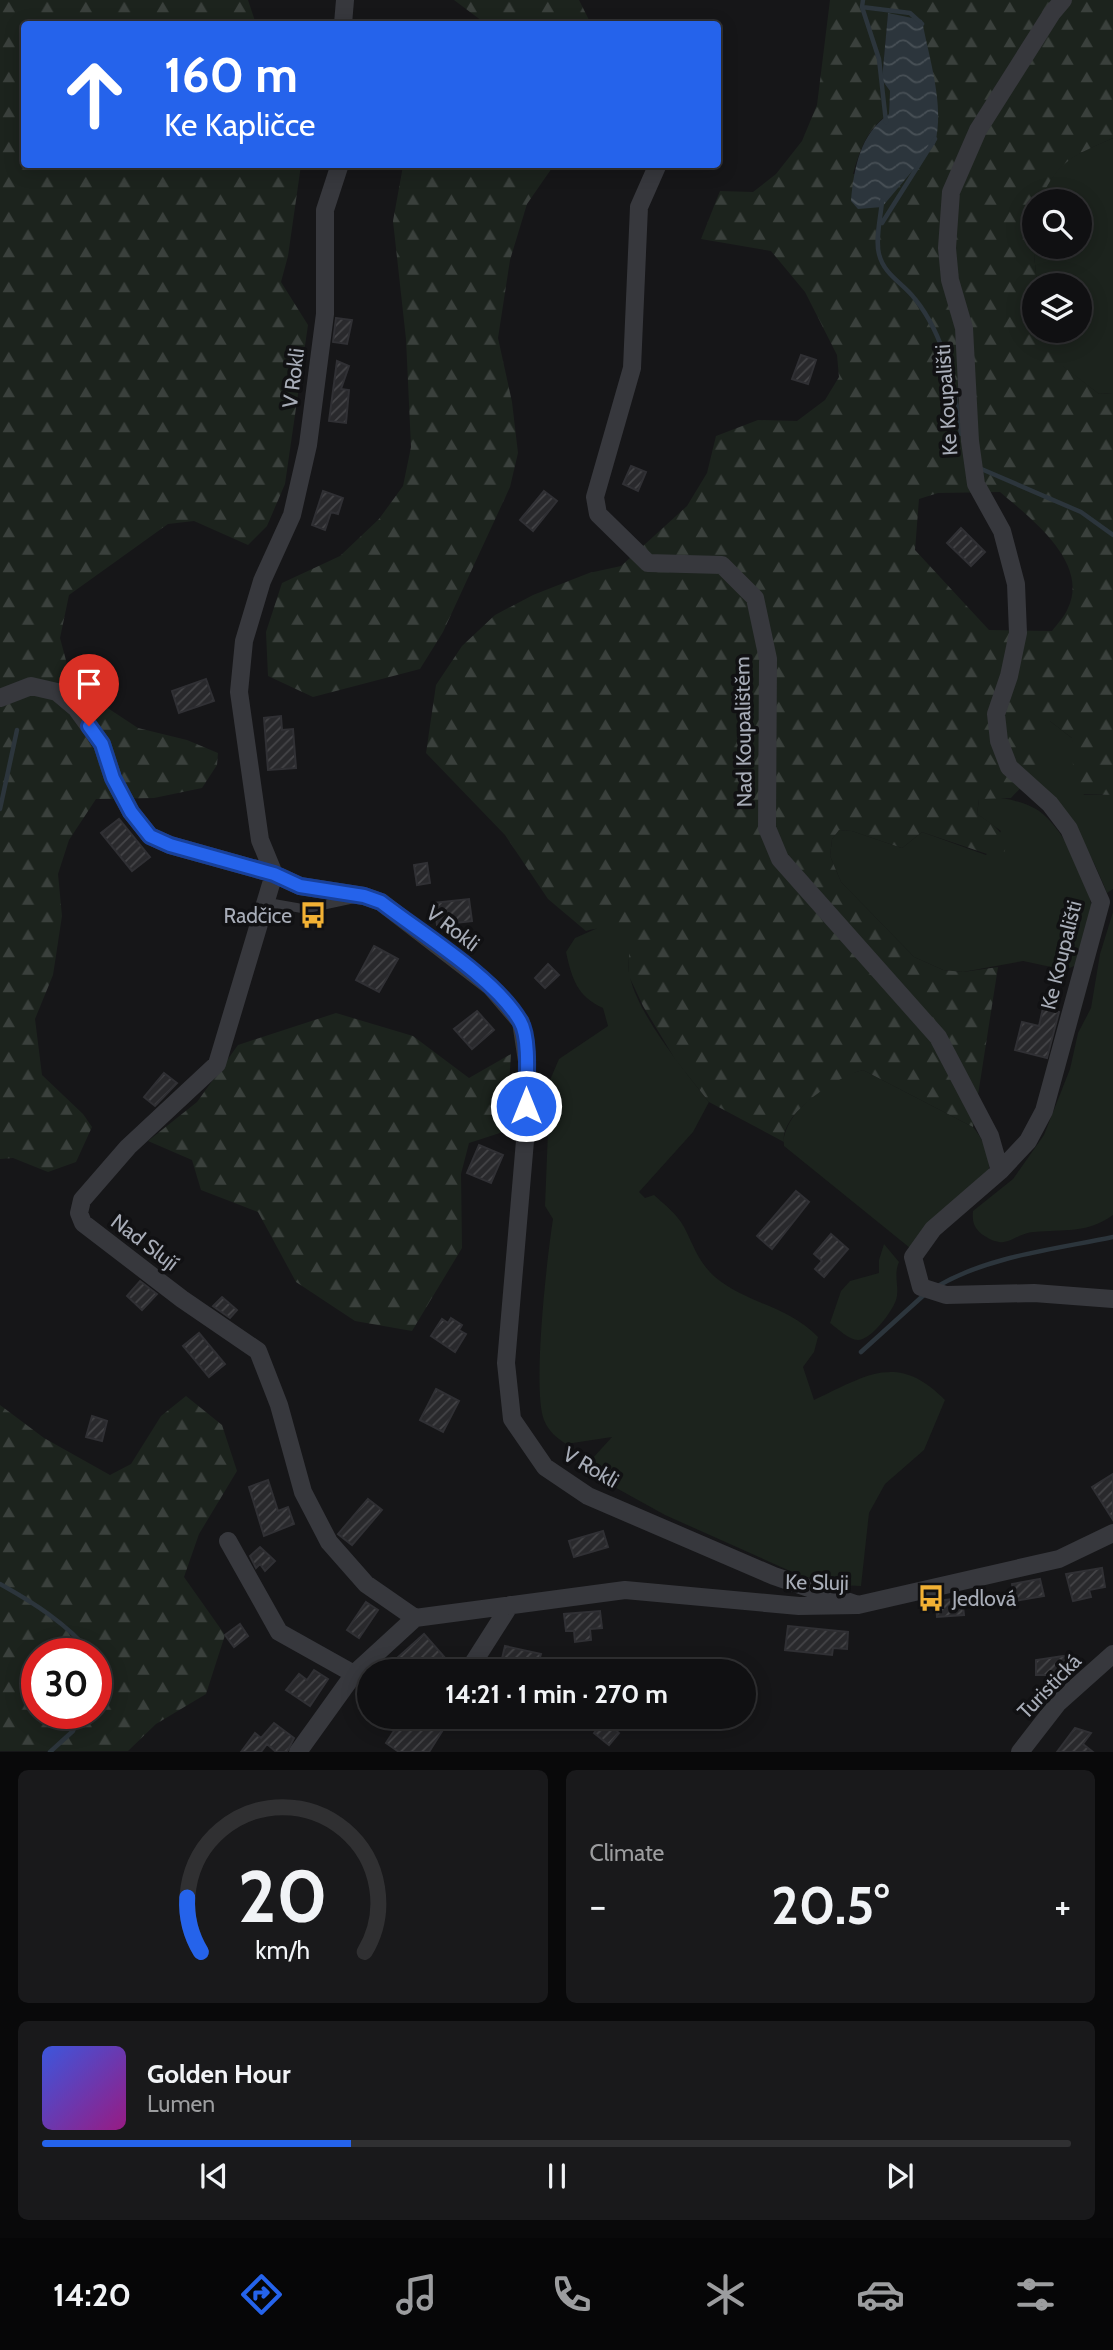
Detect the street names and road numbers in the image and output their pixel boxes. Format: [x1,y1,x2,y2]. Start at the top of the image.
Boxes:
street label: Ke Koupališti [930,343,962,457]
street label: V Rokli [277,347,309,409]
street label: Nad Koupalištěm [729,656,757,808]
street label: Ke Koupališti [1035,898,1087,1012]
street label: V Rokli [421,900,485,956]
street label: Nad Slují [106,1209,184,1277]
street label: V Rokli [559,1441,623,1493]
street label: Ke Sluji [785,1569,849,1596]
street label: Turistická [1012,1648,1086,1724]

